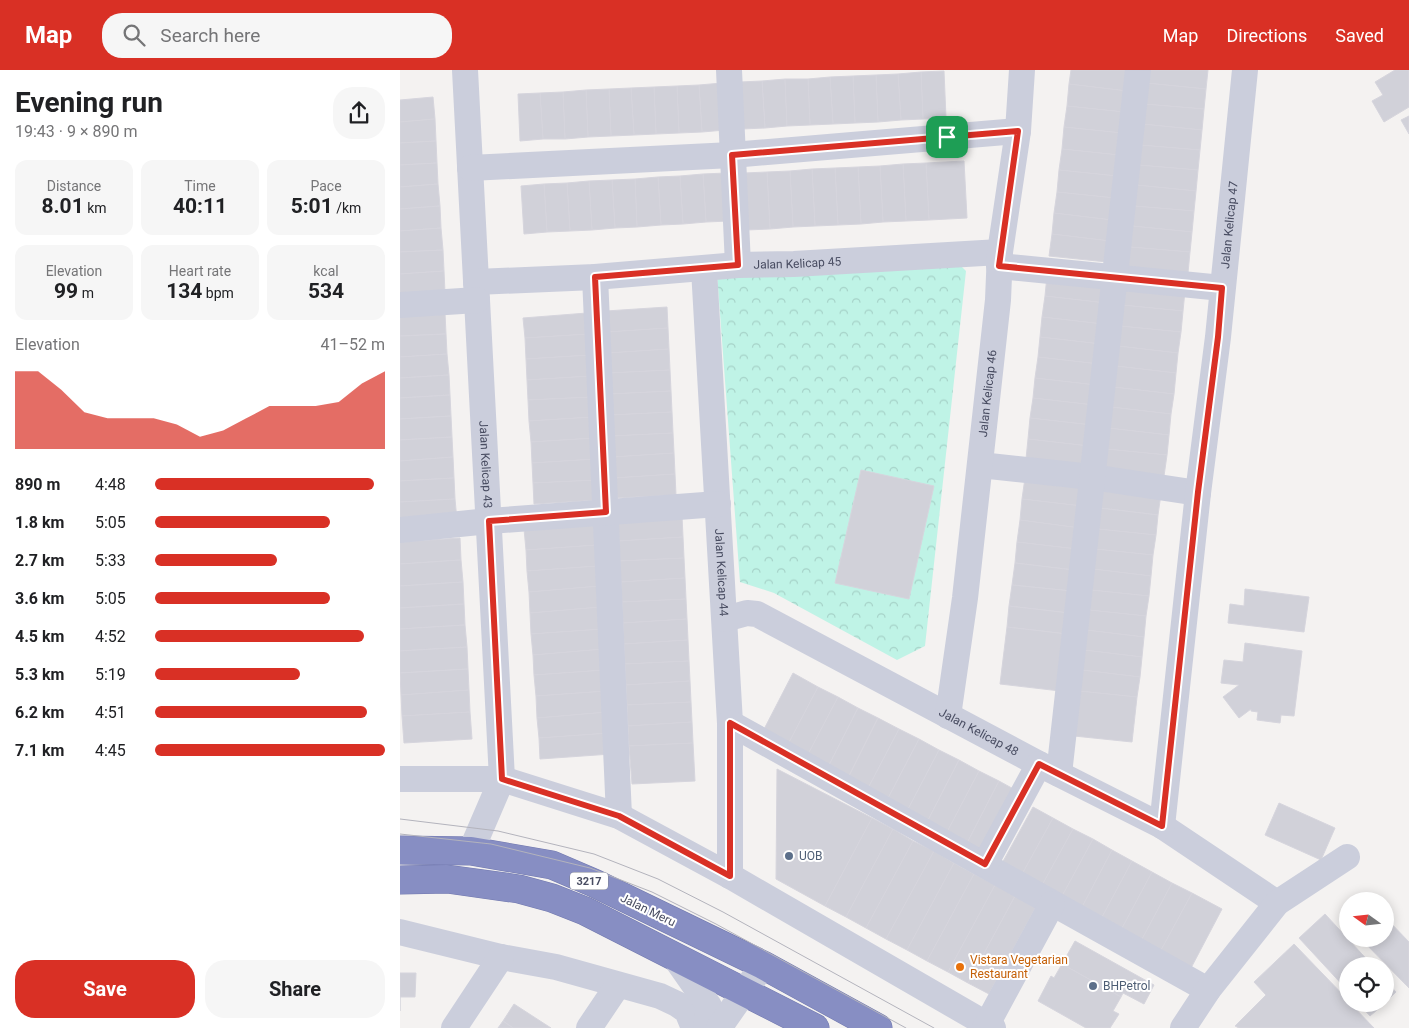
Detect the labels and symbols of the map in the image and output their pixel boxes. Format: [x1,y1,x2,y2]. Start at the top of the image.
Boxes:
pin [926,116,968,158]
street label: Jalan Kelicap 47 [1218,180,1241,269]
street label: Jalan Kelicap 45 [753,254,842,272]
street label: Jalan Kelicap 46 [976,349,999,438]
street label: Jalan Kelicap 43 [476,420,495,509]
street label: Jalan Kelicap 44 [712,528,731,617]
street label: Jalan Kelicap 48 [937,705,1021,759]
place label: UOB [799,849,823,863]
marker: UOB [783,850,795,862]
road number: 3217 [570,872,608,889]
street label: Jalan Meru [618,891,678,929]
north arrow [1339,892,1394,948]
place label: Vistara Vegetarian Restaurant [970,953,1068,981]
marker: Vistara Vegetarian Restaurant [954,961,966,973]
place label: BHPetrol [1103,979,1151,993]
marker: BHPetrol [1087,980,1099,992]

